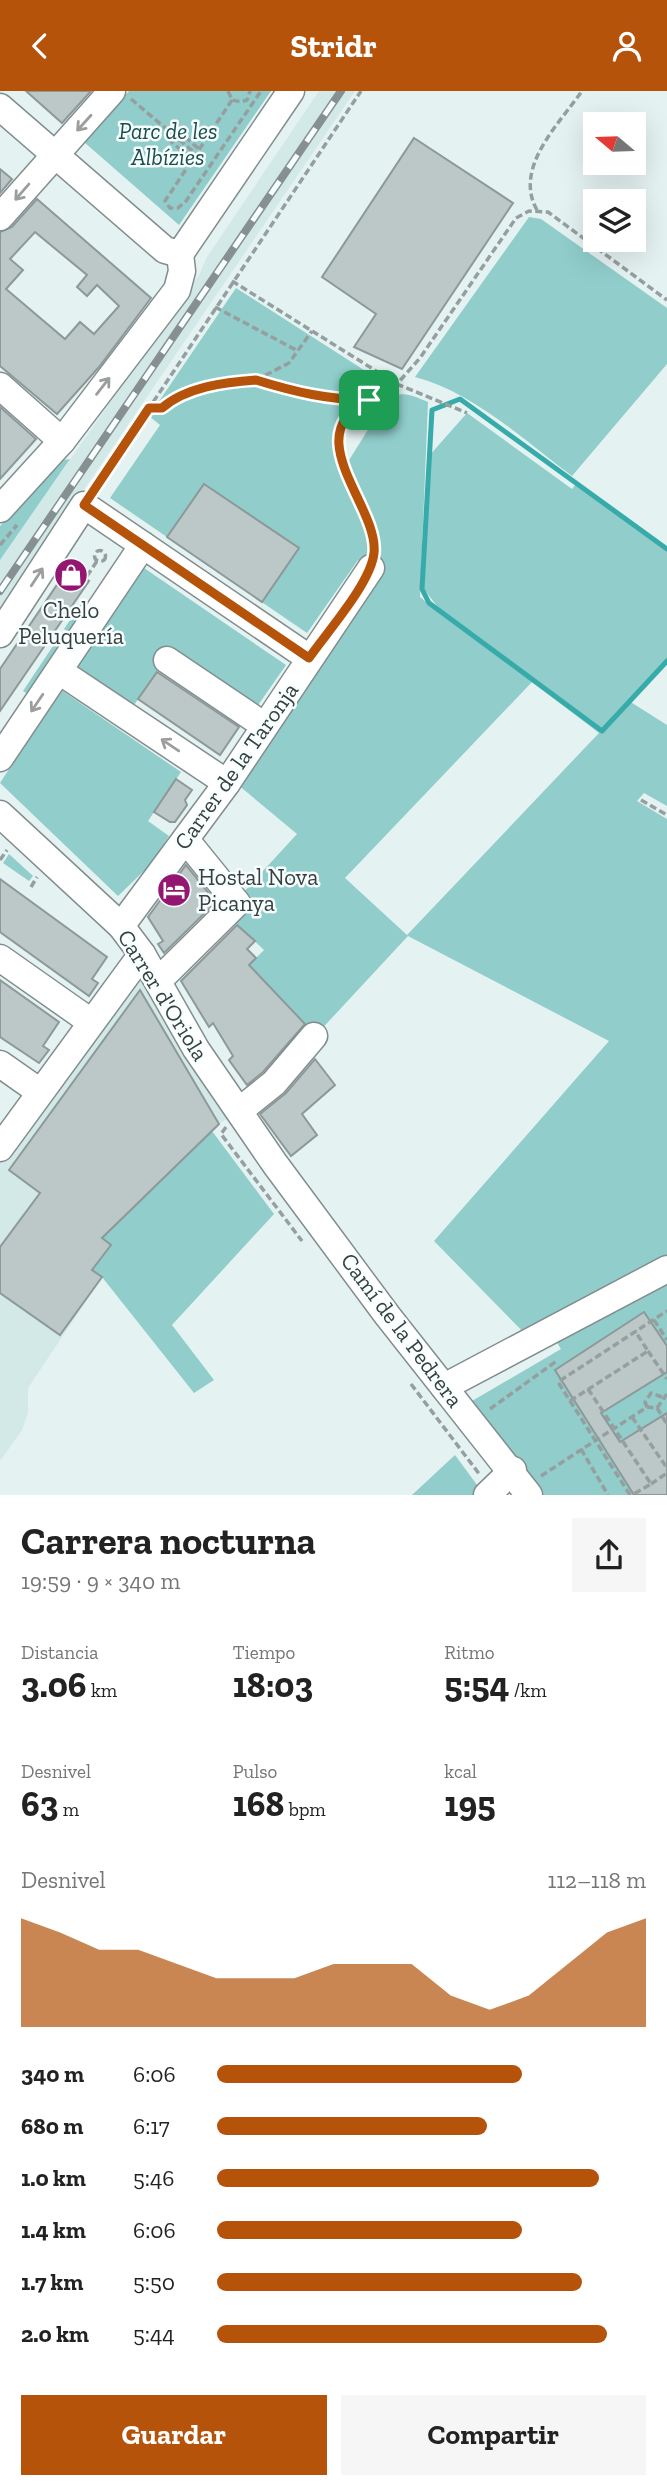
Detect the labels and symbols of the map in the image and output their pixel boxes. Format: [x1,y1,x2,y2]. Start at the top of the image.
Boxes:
north arrow [583,112,646,175]
one-way arrow [76,114,92,132]
park label: Parc de les Albízies [118,117,218,171]
one-way arrow [14,183,30,201]
pin [339,370,399,430]
one-way arrow [96,378,111,396]
shop icon: Chelo Peluquería [52,556,90,594]
one-way arrow [31,567,45,587]
place label: Chelo Peluquería [18,596,124,650]
street label: Carrer de la Taronja [168,677,304,855]
one-way arrow [30,693,44,713]
one-way arrow [161,738,180,752]
place label: Hostal Nova Picanya [198,863,318,917]
hotel icon: Hostal Nova Picanya [155,871,193,909]
street label: Carrer d'Oriola [112,924,214,1066]
street label: Camí de la Pedrera [335,1247,469,1413]

